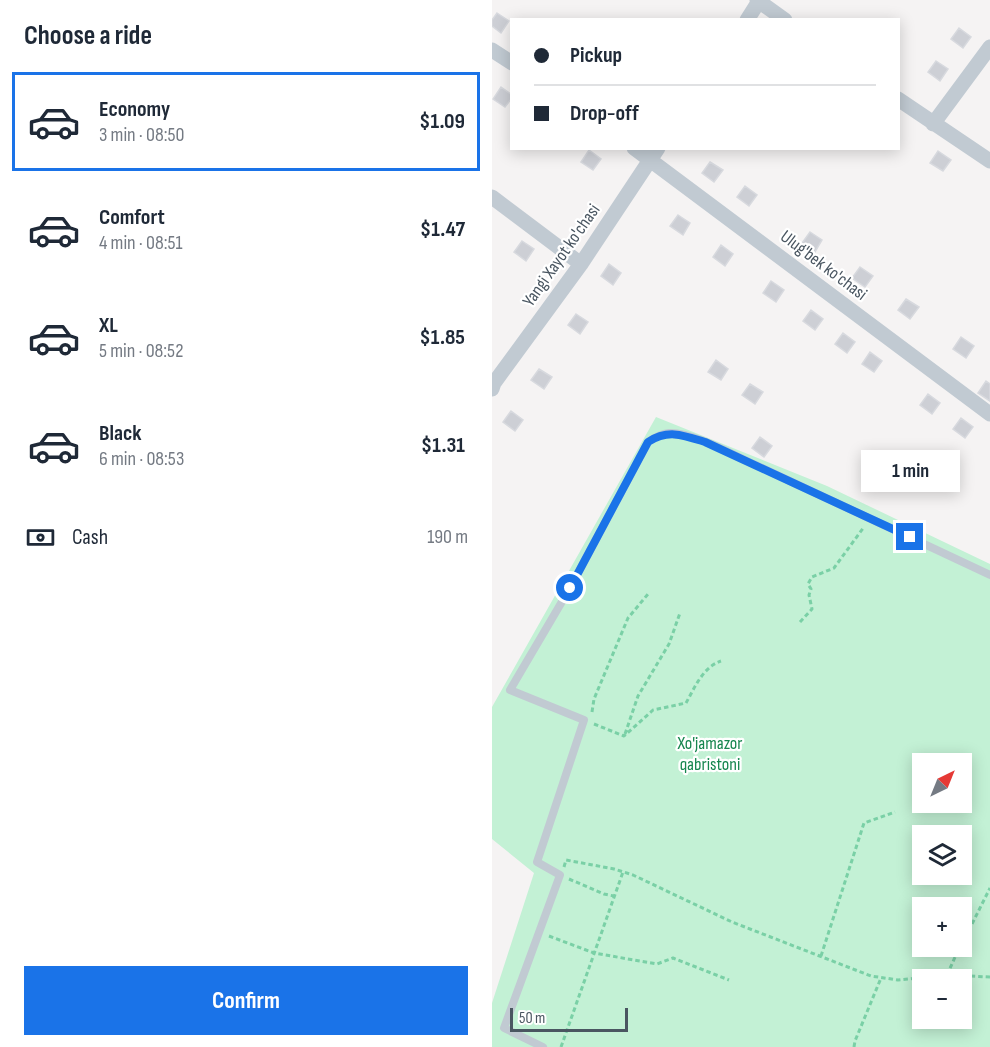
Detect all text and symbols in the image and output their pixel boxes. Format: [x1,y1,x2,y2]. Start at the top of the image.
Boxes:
text: Choose a ride [24,20,152,52]
text: Pickup [570,42,622,69]
icon: car [27,95,81,149]
text: Economy [99,96,170,123]
text: Drop-off [570,100,639,127]
text: $1.09 [419,108,465,135]
text: 3 min · 08:50 [99,123,184,147]
street label: Yangi Xayot ko'chasi [518,200,604,311]
icon: car [27,203,81,257]
text: Comfort [99,204,165,231]
text: $1.47 [420,216,465,243]
street label: Ulug'bek ko'chasi [776,226,871,305]
text: 4 min · 08:51 [99,231,182,255]
icon: car [27,311,81,365]
text: XL [99,312,118,339]
text: $1.85 [420,324,465,351]
text: 5 min · 08:52 [99,339,183,363]
icon: car [27,419,81,473]
text: Black [99,420,141,447]
text: $1.31 [421,432,465,459]
text: 6 min · 08:53 [99,447,184,471]
callout: 1 min [860,450,960,492]
text: 1 min [892,459,929,483]
icon: cash [24,521,57,554]
route end [896,523,923,550]
text: Cash [72,524,108,551]
text: 190 m [427,525,468,549]
route start [556,574,583,601]
park label: Xo'jamazor qabristoni [677,733,742,775]
north arrow [912,753,972,813]
map controls [912,753,972,1029]
button: layers [912,825,972,885]
button: + [912,897,972,957]
button: Confirm [24,966,468,1035]
button: − [912,969,972,1029]
scale bar [510,1005,628,1032]
text: 50 m [519,1009,545,1028]

